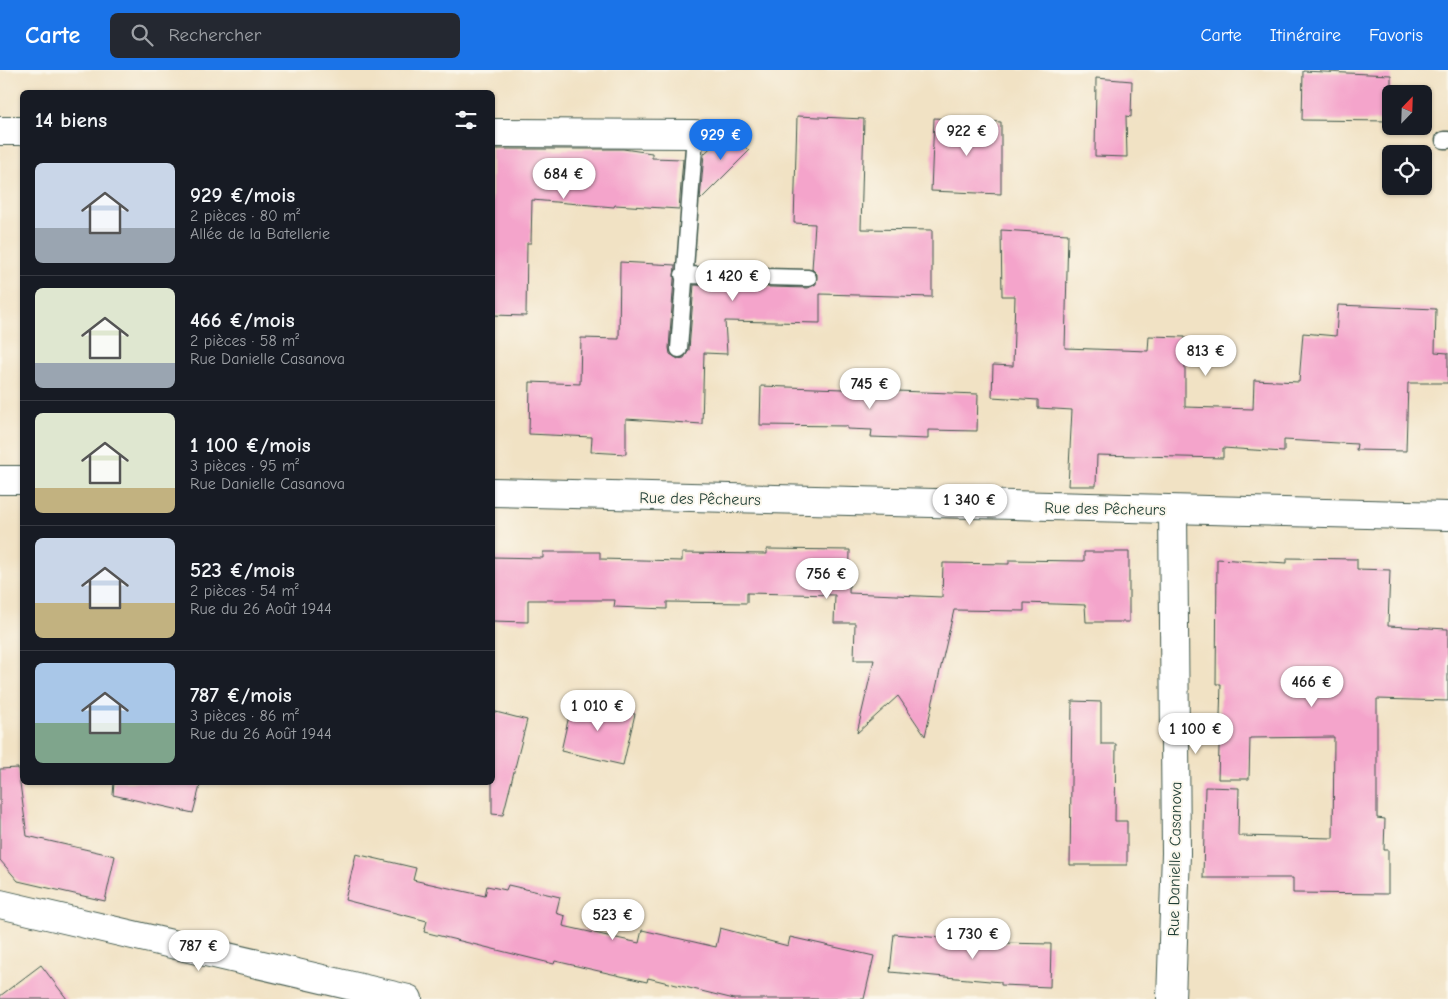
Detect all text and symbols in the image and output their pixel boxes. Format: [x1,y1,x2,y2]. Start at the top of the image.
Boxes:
search box [110,13,460,58]
text: Carte [25,21,80,49]
icon: search [128,21,156,49]
text: Rechercher [168,24,261,46]
text: Carte [1201,25,1242,46]
text: Itinéraire [1270,25,1341,46]
text: Favoris [1369,25,1423,46]
north arrow [1382,85,1432,135]
map controls [1382,85,1432,195]
icon: filters [452,106,480,134]
text: 14 biens [35,108,107,132]
pin: 922 € [932,114,1002,157]
pin: 929 € [686,118,756,161]
text: 922 € [946,122,988,140]
text: 929 € [700,126,742,144]
button: locate [1382,145,1432,195]
pin: 684 € [529,158,599,200]
text: 684 € [544,165,584,183]
icon: home [75,183,135,243]
text: 929 €/mois [190,183,295,207]
text: 2 pièces · 80 m² [190,207,300,225]
text: Allée de la Batellerie [190,225,330,243]
pin: 1 420 € [687,260,779,302]
text: 1 420 € [706,267,760,285]
icon: home [75,308,135,368]
text: 466 €/mois [190,308,295,332]
text: 2 pièces · 58 m² [190,332,299,350]
pin: 813 € [1171,334,1241,377]
text: 813 € [1186,342,1226,360]
text: Rue Danielle Casanova [190,350,345,368]
pin: 745 € [835,368,905,410]
text: 745 € [851,375,889,393]
icon: home [75,433,135,493]
text: 1 100 €/mois [190,433,311,457]
text: 3 pièces · 95 m² [190,457,299,475]
text: Rue Danielle Casanova [190,475,345,493]
pin: 1 340 € [924,484,1016,526]
street label: Rue des Pêcheurs [639,489,761,509]
text: 1 340 € [943,491,997,509]
street label: Rue des Pêcheurs [1044,499,1166,519]
icon: home [75,558,135,618]
text: 523 €/mois [190,558,295,582]
pin: 756 € [792,558,862,600]
text: 756 € [807,565,847,583]
text: 2 pièces · 54 m² [190,582,299,600]
text: Rue du 26 Août 1944 [190,600,332,618]
pin: 466 € [1277,666,1347,708]
text: 466 € [1292,673,1332,691]
icon: home [75,683,135,743]
text: 787 €/mois [190,683,292,707]
pin: 1 010 € [552,690,644,732]
text: 1 010 € [571,697,625,715]
text: 3 pièces · 86 m² [190,707,299,725]
pin: 1 100 € [1150,712,1242,755]
text: 1 100 € [1169,720,1223,738]
text: Rue du 26 Août 1944 [190,725,332,743]
street label: Rue Danielle Casanova [1165,781,1185,937]
pin: 523 € [578,898,648,941]
text: 523 € [592,906,634,924]
pin: 1 730 € [927,918,1019,960]
text: 1 730 € [947,925,999,943]
pin: 787 € [164,930,234,972]
text: 787 € [180,937,218,955]

